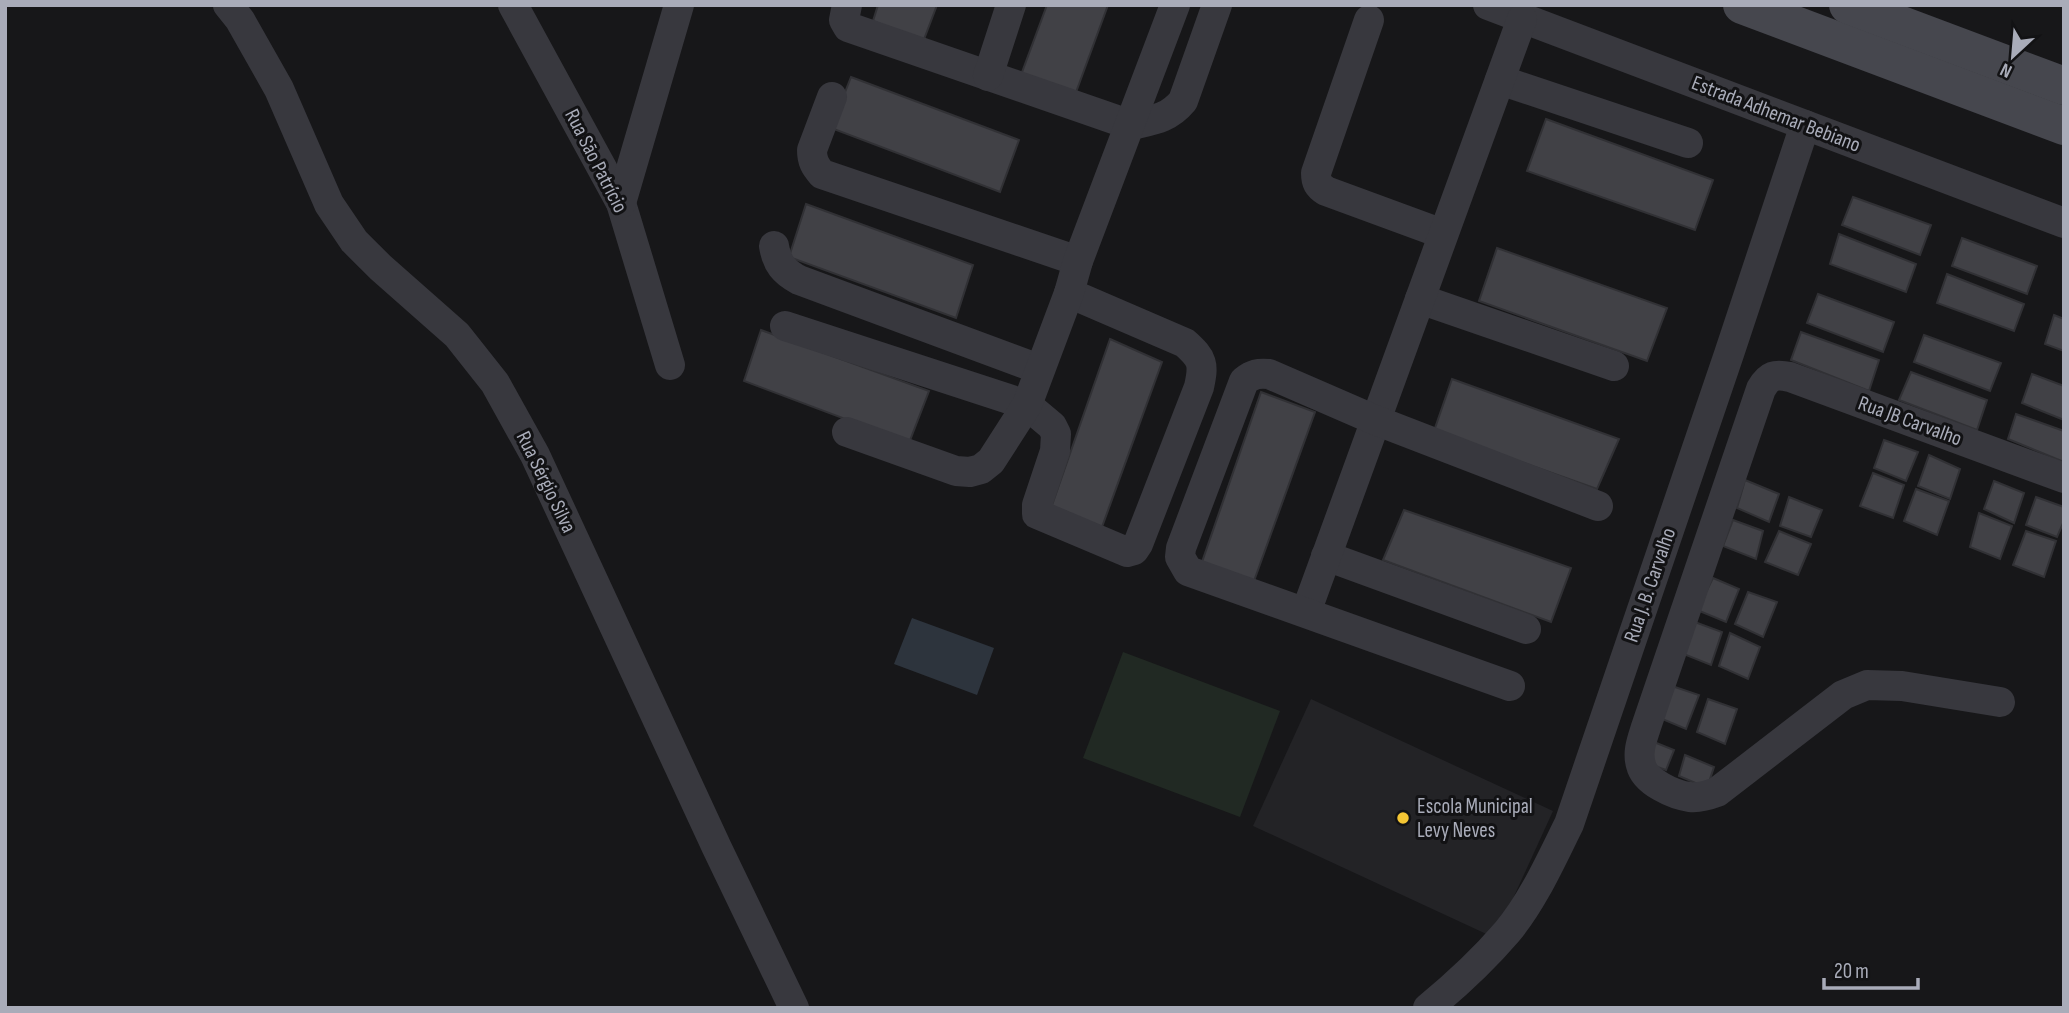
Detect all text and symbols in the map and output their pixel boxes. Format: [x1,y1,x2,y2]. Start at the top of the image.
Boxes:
north arrow [1978,21,2048,91]
text: N [1997,57,2016,82]
street label: Estrada Adhemar Bebiano [1688,70,1864,158]
street label: Rua São Patrício [559,105,633,217]
street label: Rua JB Carvalho [1855,391,1965,451]
street label: Rua Sérgio Silva [511,427,581,537]
street label: Rua J. B. Carvalho [1619,525,1681,645]
place label: Escola Municipal Levy Neves [1417,794,1533,843]
marker: Escola Municipal Levy Neves [1395,810,1411,826]
scale bar [1824,946,1918,990]
text: 20 m [1834,959,1869,984]

